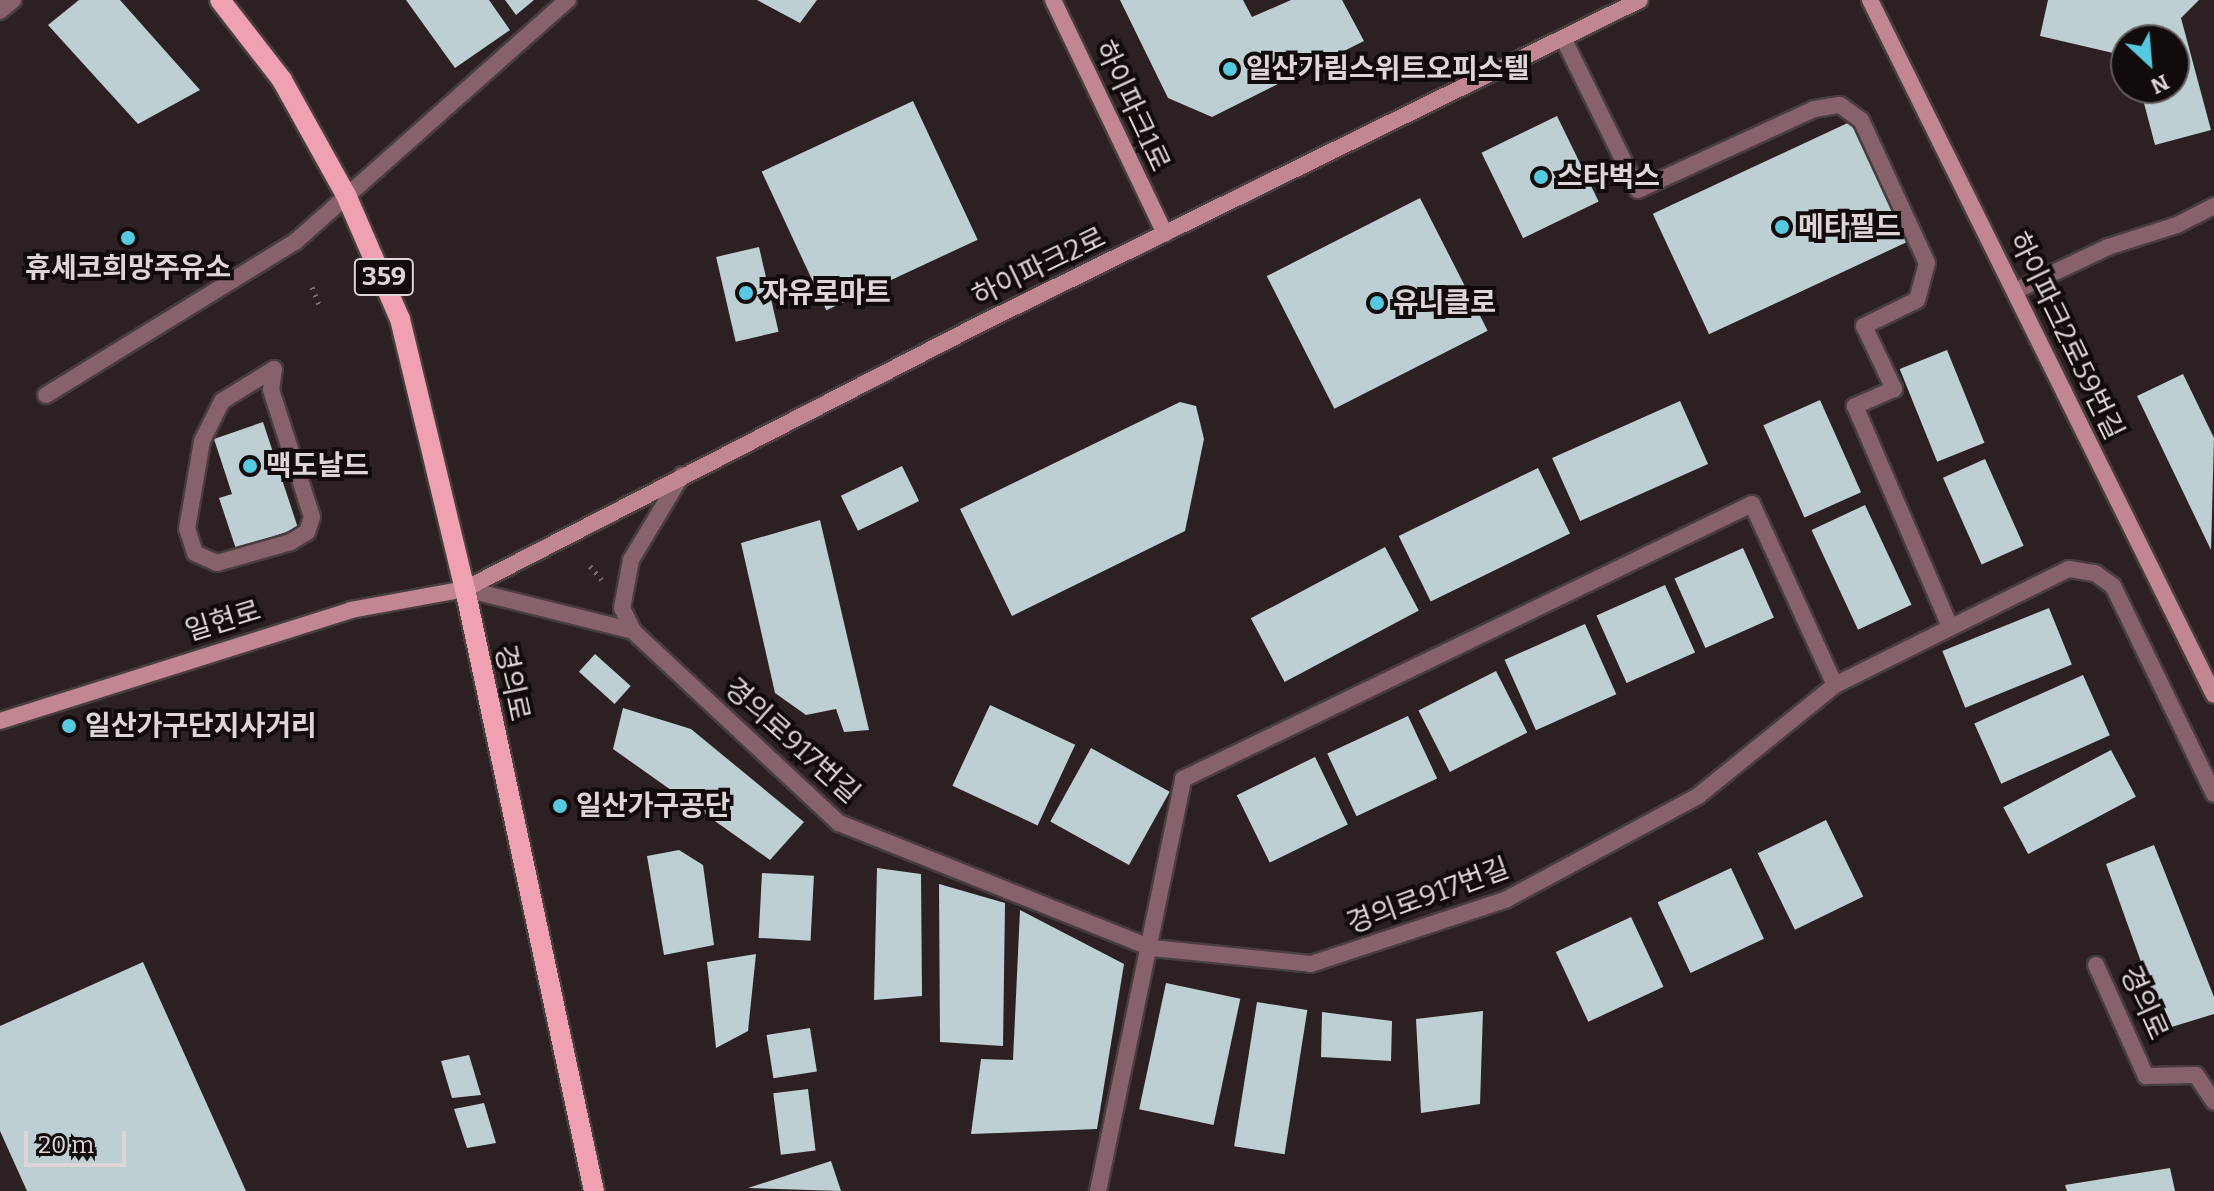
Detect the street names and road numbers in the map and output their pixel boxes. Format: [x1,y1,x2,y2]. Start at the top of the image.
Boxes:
street label: 하이파크1로 [1087,35,1177,177]
street label: 하이파크2로 [967,220,1111,314]
street label: 하이파크2로59번길 [2001,227,2131,445]
road number: 359 [352,255,416,299]
street label: 일현로 [181,594,265,648]
street label: 경의로 [488,642,536,724]
street label: 경의로917번길 [717,672,867,810]
street label: 경의로917번길 [1342,851,1514,941]
street label: 경의로 [2113,961,2175,1045]

